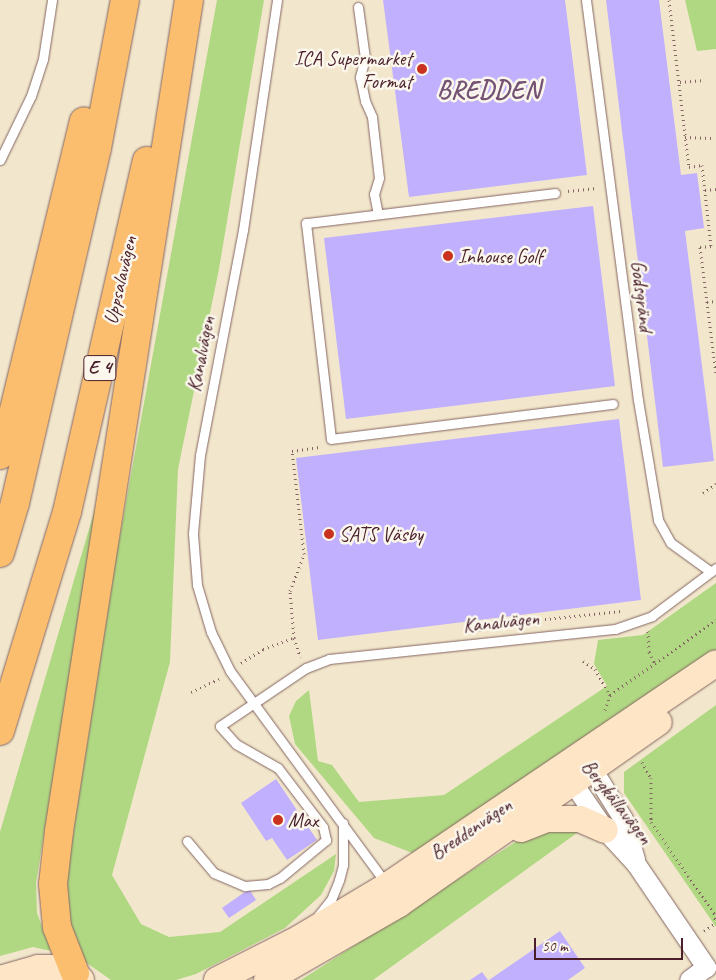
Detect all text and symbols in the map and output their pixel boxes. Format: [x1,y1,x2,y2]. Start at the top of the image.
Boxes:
place label: ICA Supermarket Format [295,46,412,93]
marker: ICA Supermarket Format [416,63,428,75]
district label: BREDDEN [437,75,541,105]
street label: Uppsalavägen [98,234,142,326]
place label: Inhouse Golf [458,244,542,268]
marker: Inhouse Golf [442,250,454,262]
street label: Godsgränd [626,259,658,333]
street label: Kanalvägen [182,314,220,394]
road number: E 4 [82,352,118,384]
place label: SATS Väsby [339,522,423,546]
marker: SATS Väsby [323,528,335,540]
street label: Kanalvägen [462,606,540,638]
street label: Bergkällavägen [577,755,657,849]
street label: Breddenvägen [426,793,516,865]
place label: Max [288,808,318,832]
marker: Max [272,814,284,826]
scale bar [536,928,685,960]
text: 50 m [542,937,568,956]

